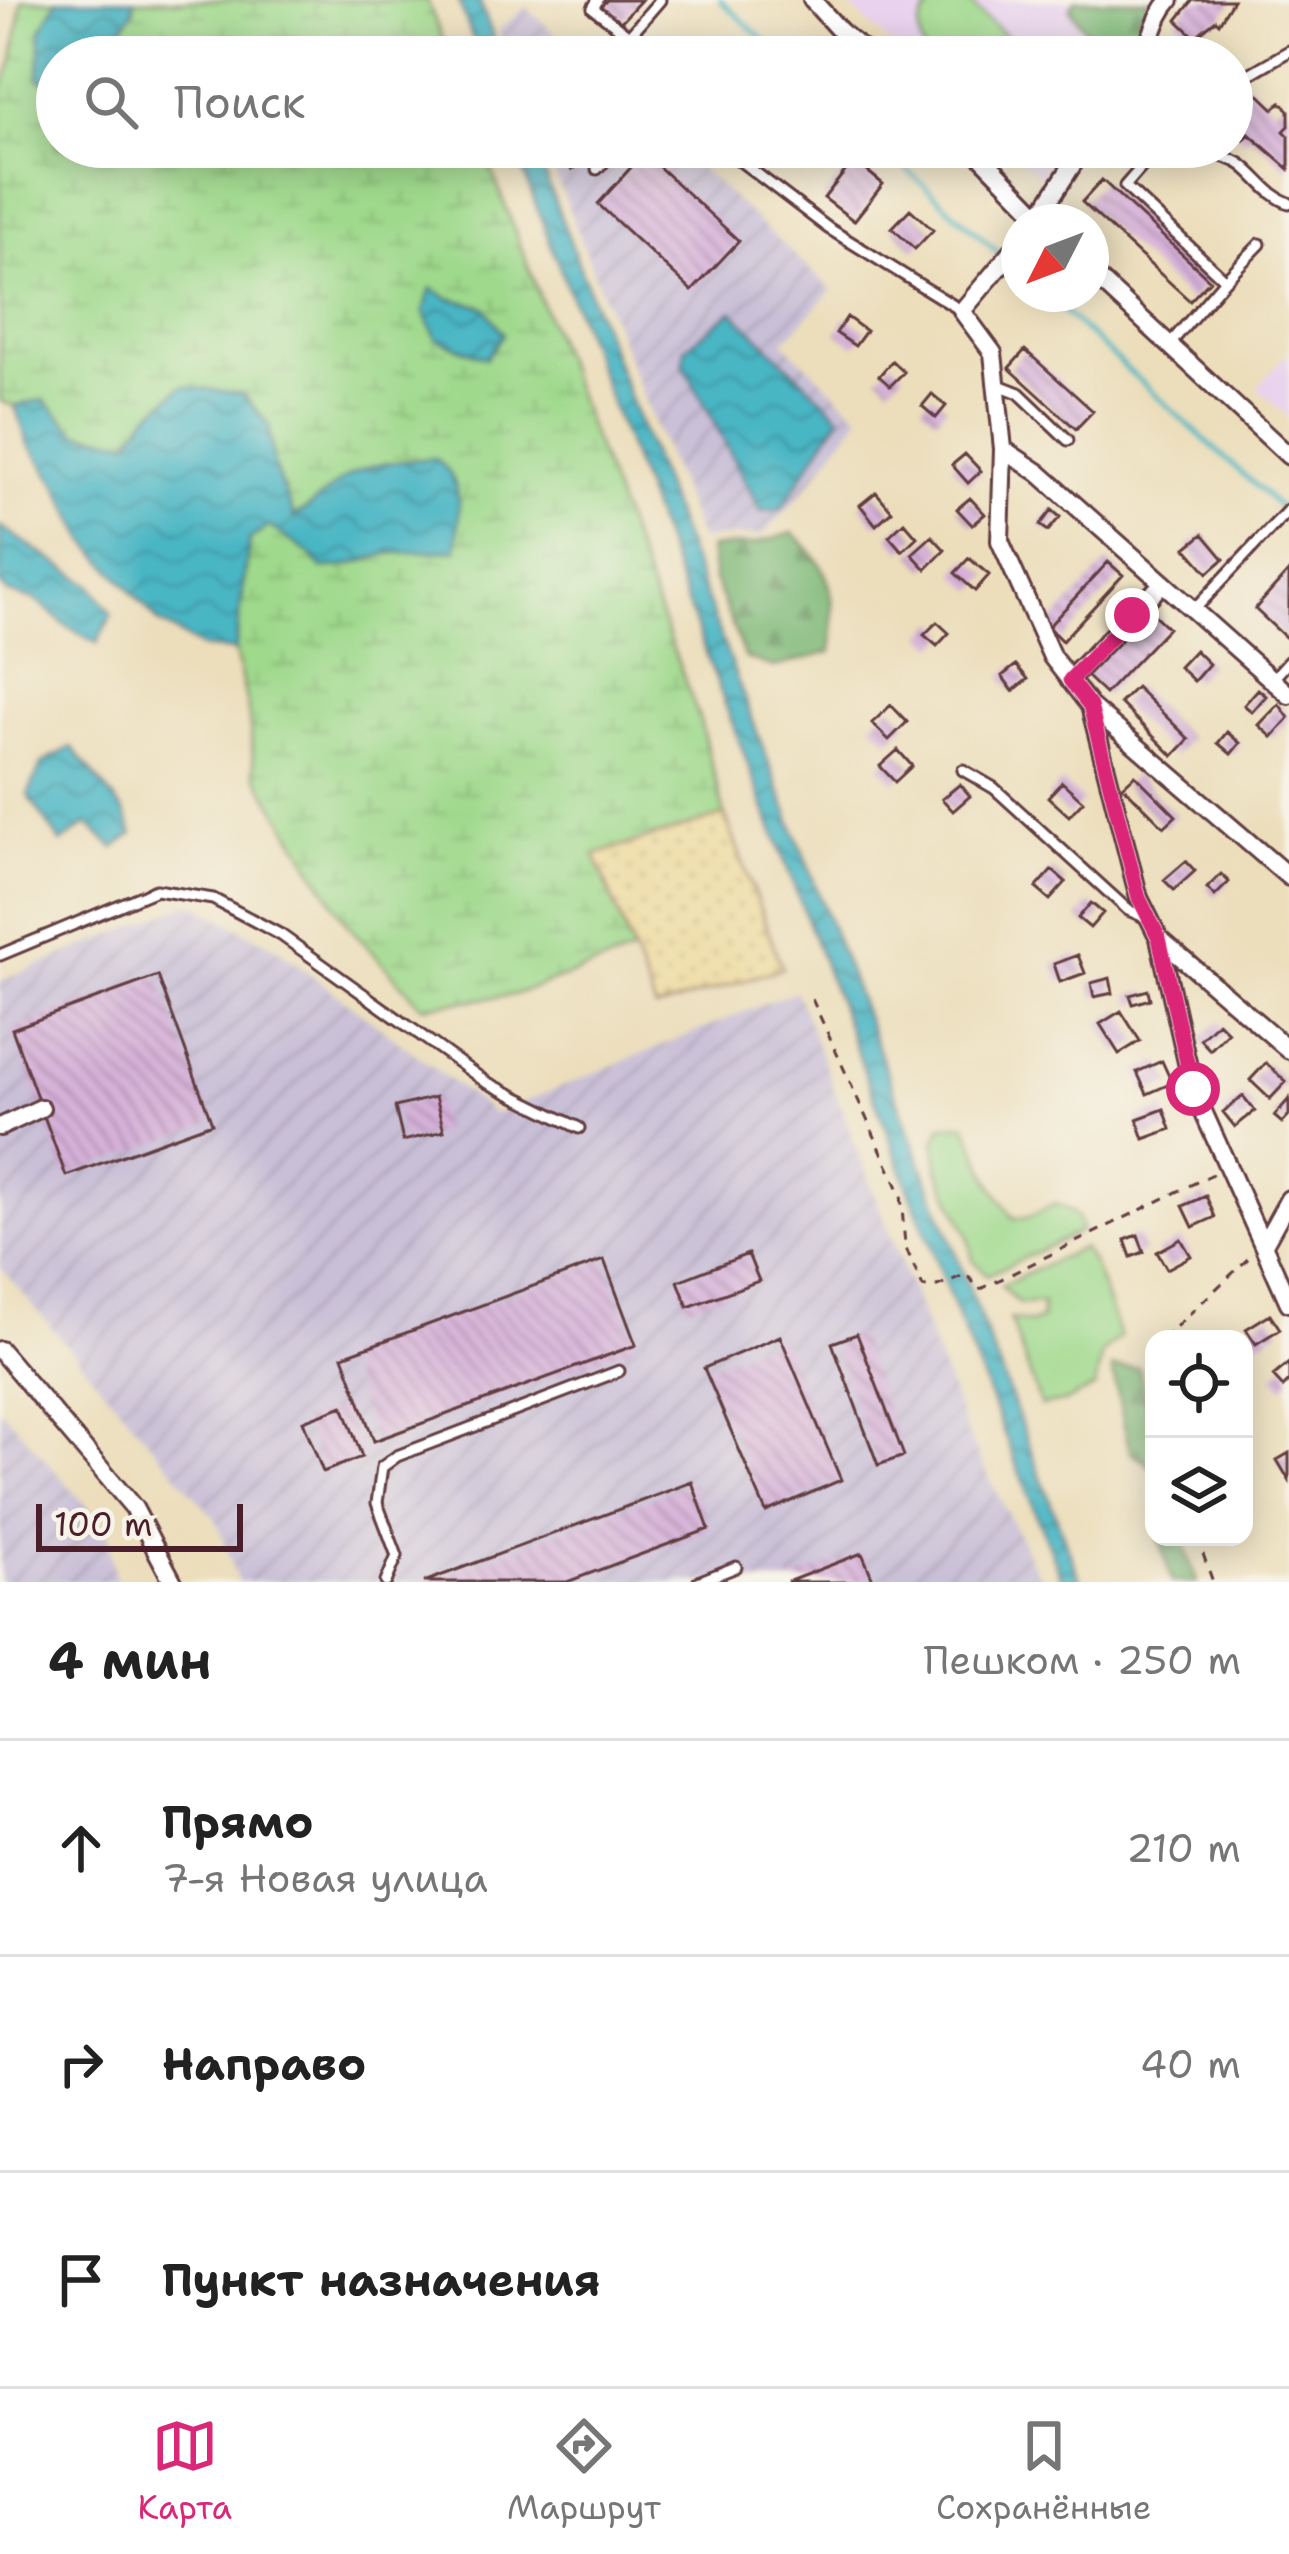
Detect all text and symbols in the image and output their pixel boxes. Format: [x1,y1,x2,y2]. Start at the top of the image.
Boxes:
search box [36,36,1253,168]
icon: search [78,69,144,135]
text: Поиск [174,72,305,132]
north arrow [1001,204,1109,312]
route end [1105,588,1159,642]
route start [1166,1062,1220,1116]
map controls [1145,1330,1253,1546]
button: locate [1145,1330,1253,1438]
button: layers [1145,1438,1253,1546]
scale bar [36,1498,243,1551]
text: 100 m [54,1502,153,1547]
text: 4 мин [48,1626,212,1694]
text: Пешком · 250 m [924,1634,1241,1686]
text: Прямо [162,1792,313,1852]
icon: ahead [48,1815,114,1881]
text: 210 m [1126,1822,1241,1874]
text: 7-я Новая улица [162,1852,488,1904]
icon: right [48,2031,114,2097]
text: Направо [162,2034,366,2094]
text: 40 m [1140,2038,1241,2090]
icon: arrive [48,2247,114,2313]
text: Пункт назначения [162,2250,601,2310]
tab: Карта [138,2413,232,2530]
tab: Маршрут [507,2413,661,2530]
tab: Сохранённые [936,2413,1151,2530]

